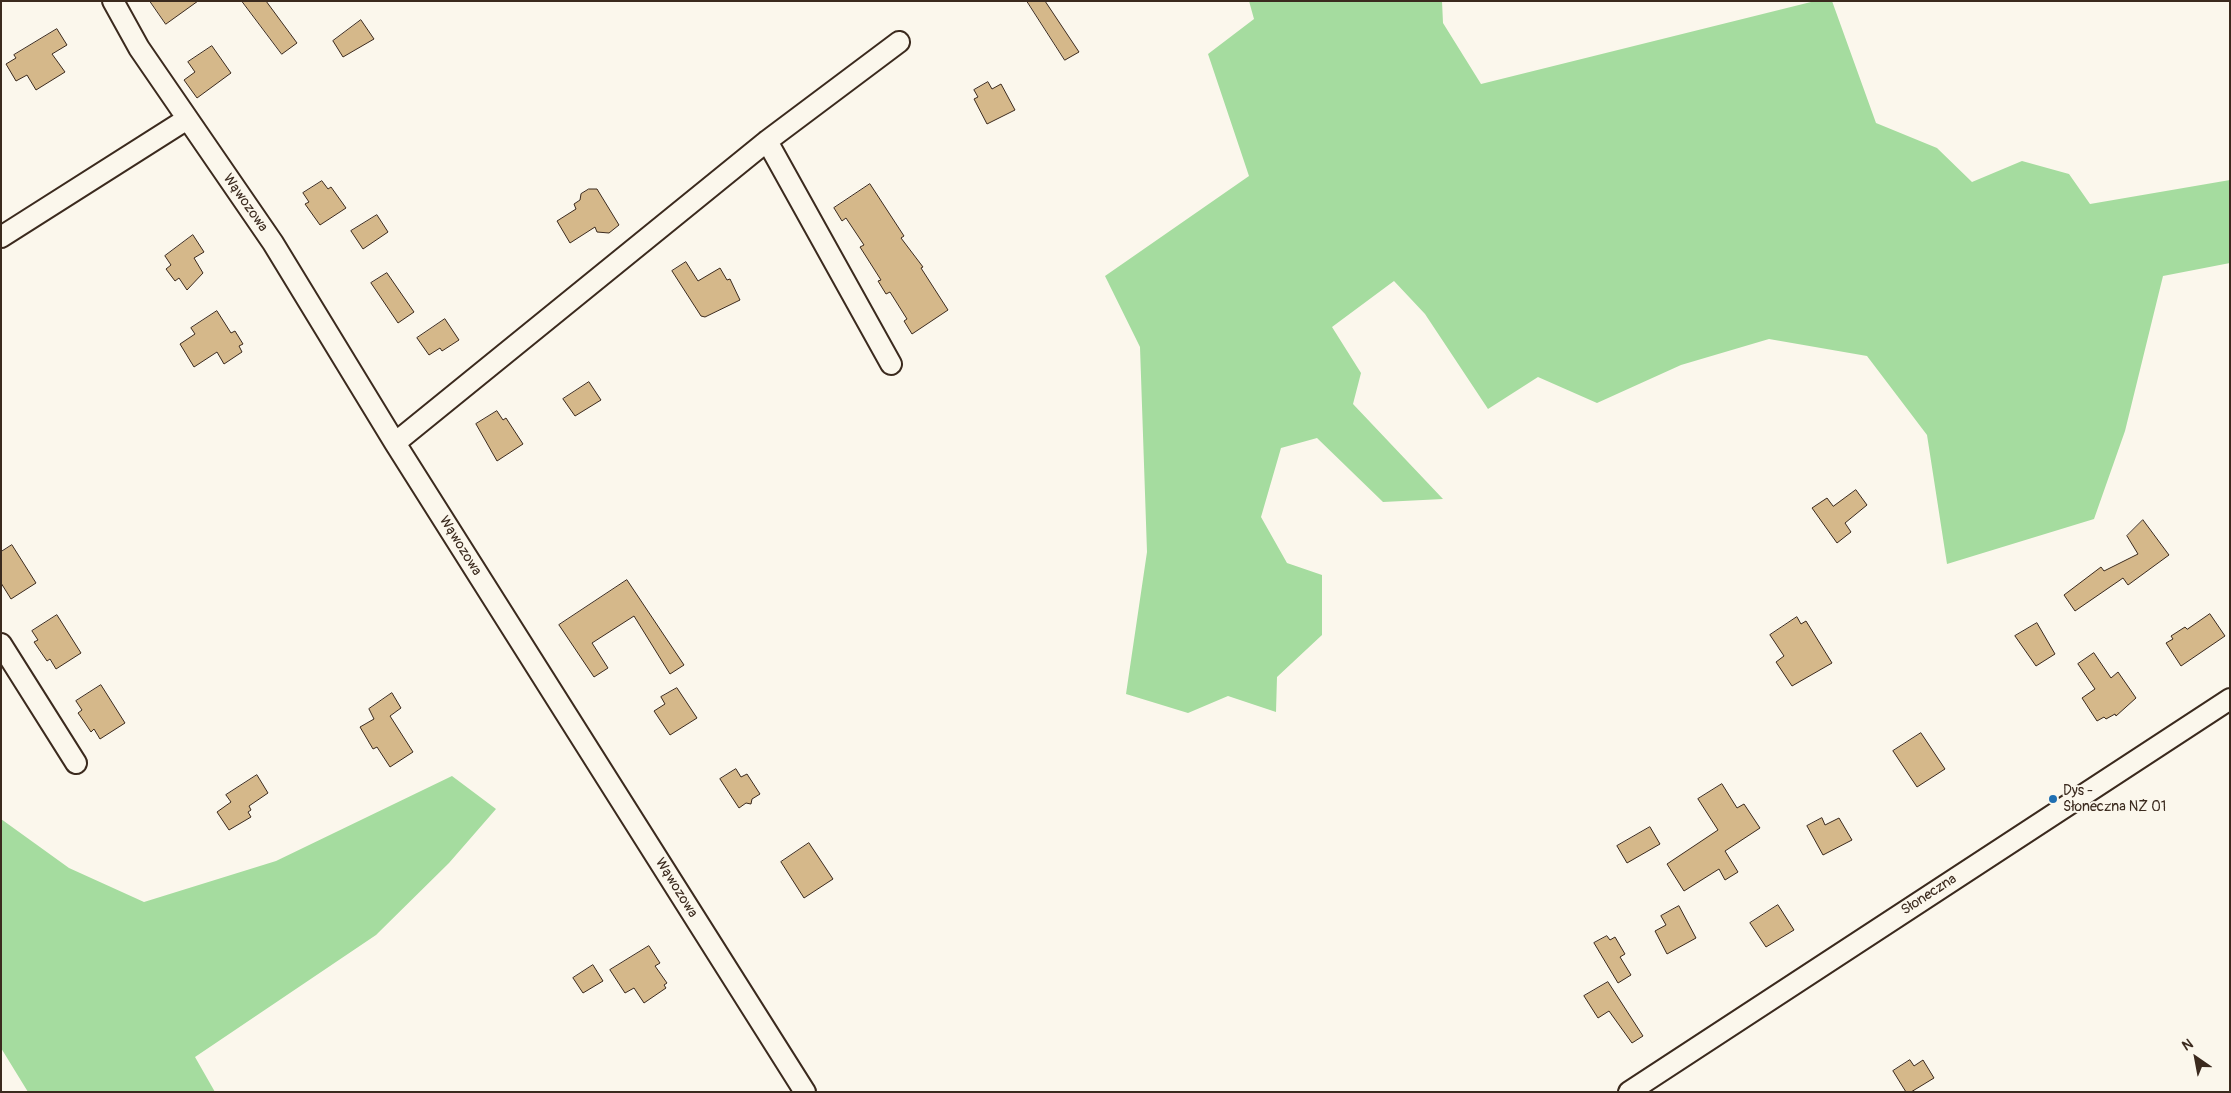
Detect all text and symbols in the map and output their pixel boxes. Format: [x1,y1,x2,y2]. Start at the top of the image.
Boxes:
street label: Wąwozowa [219,171,271,235]
street label: Wąwozowa [435,513,485,579]
place label: Dys - Słoneczna NŻ 01 [2063,783,2166,816]
marker: Dys - Słoneczna NŻ 01 [2047,793,2059,805]
street label: Wąwozowa [651,855,701,921]
street label: Słoneczna [1898,871,1960,919]
north arrow [2171,1033,2221,1083]
text: N [2179,1035,2196,1055]

